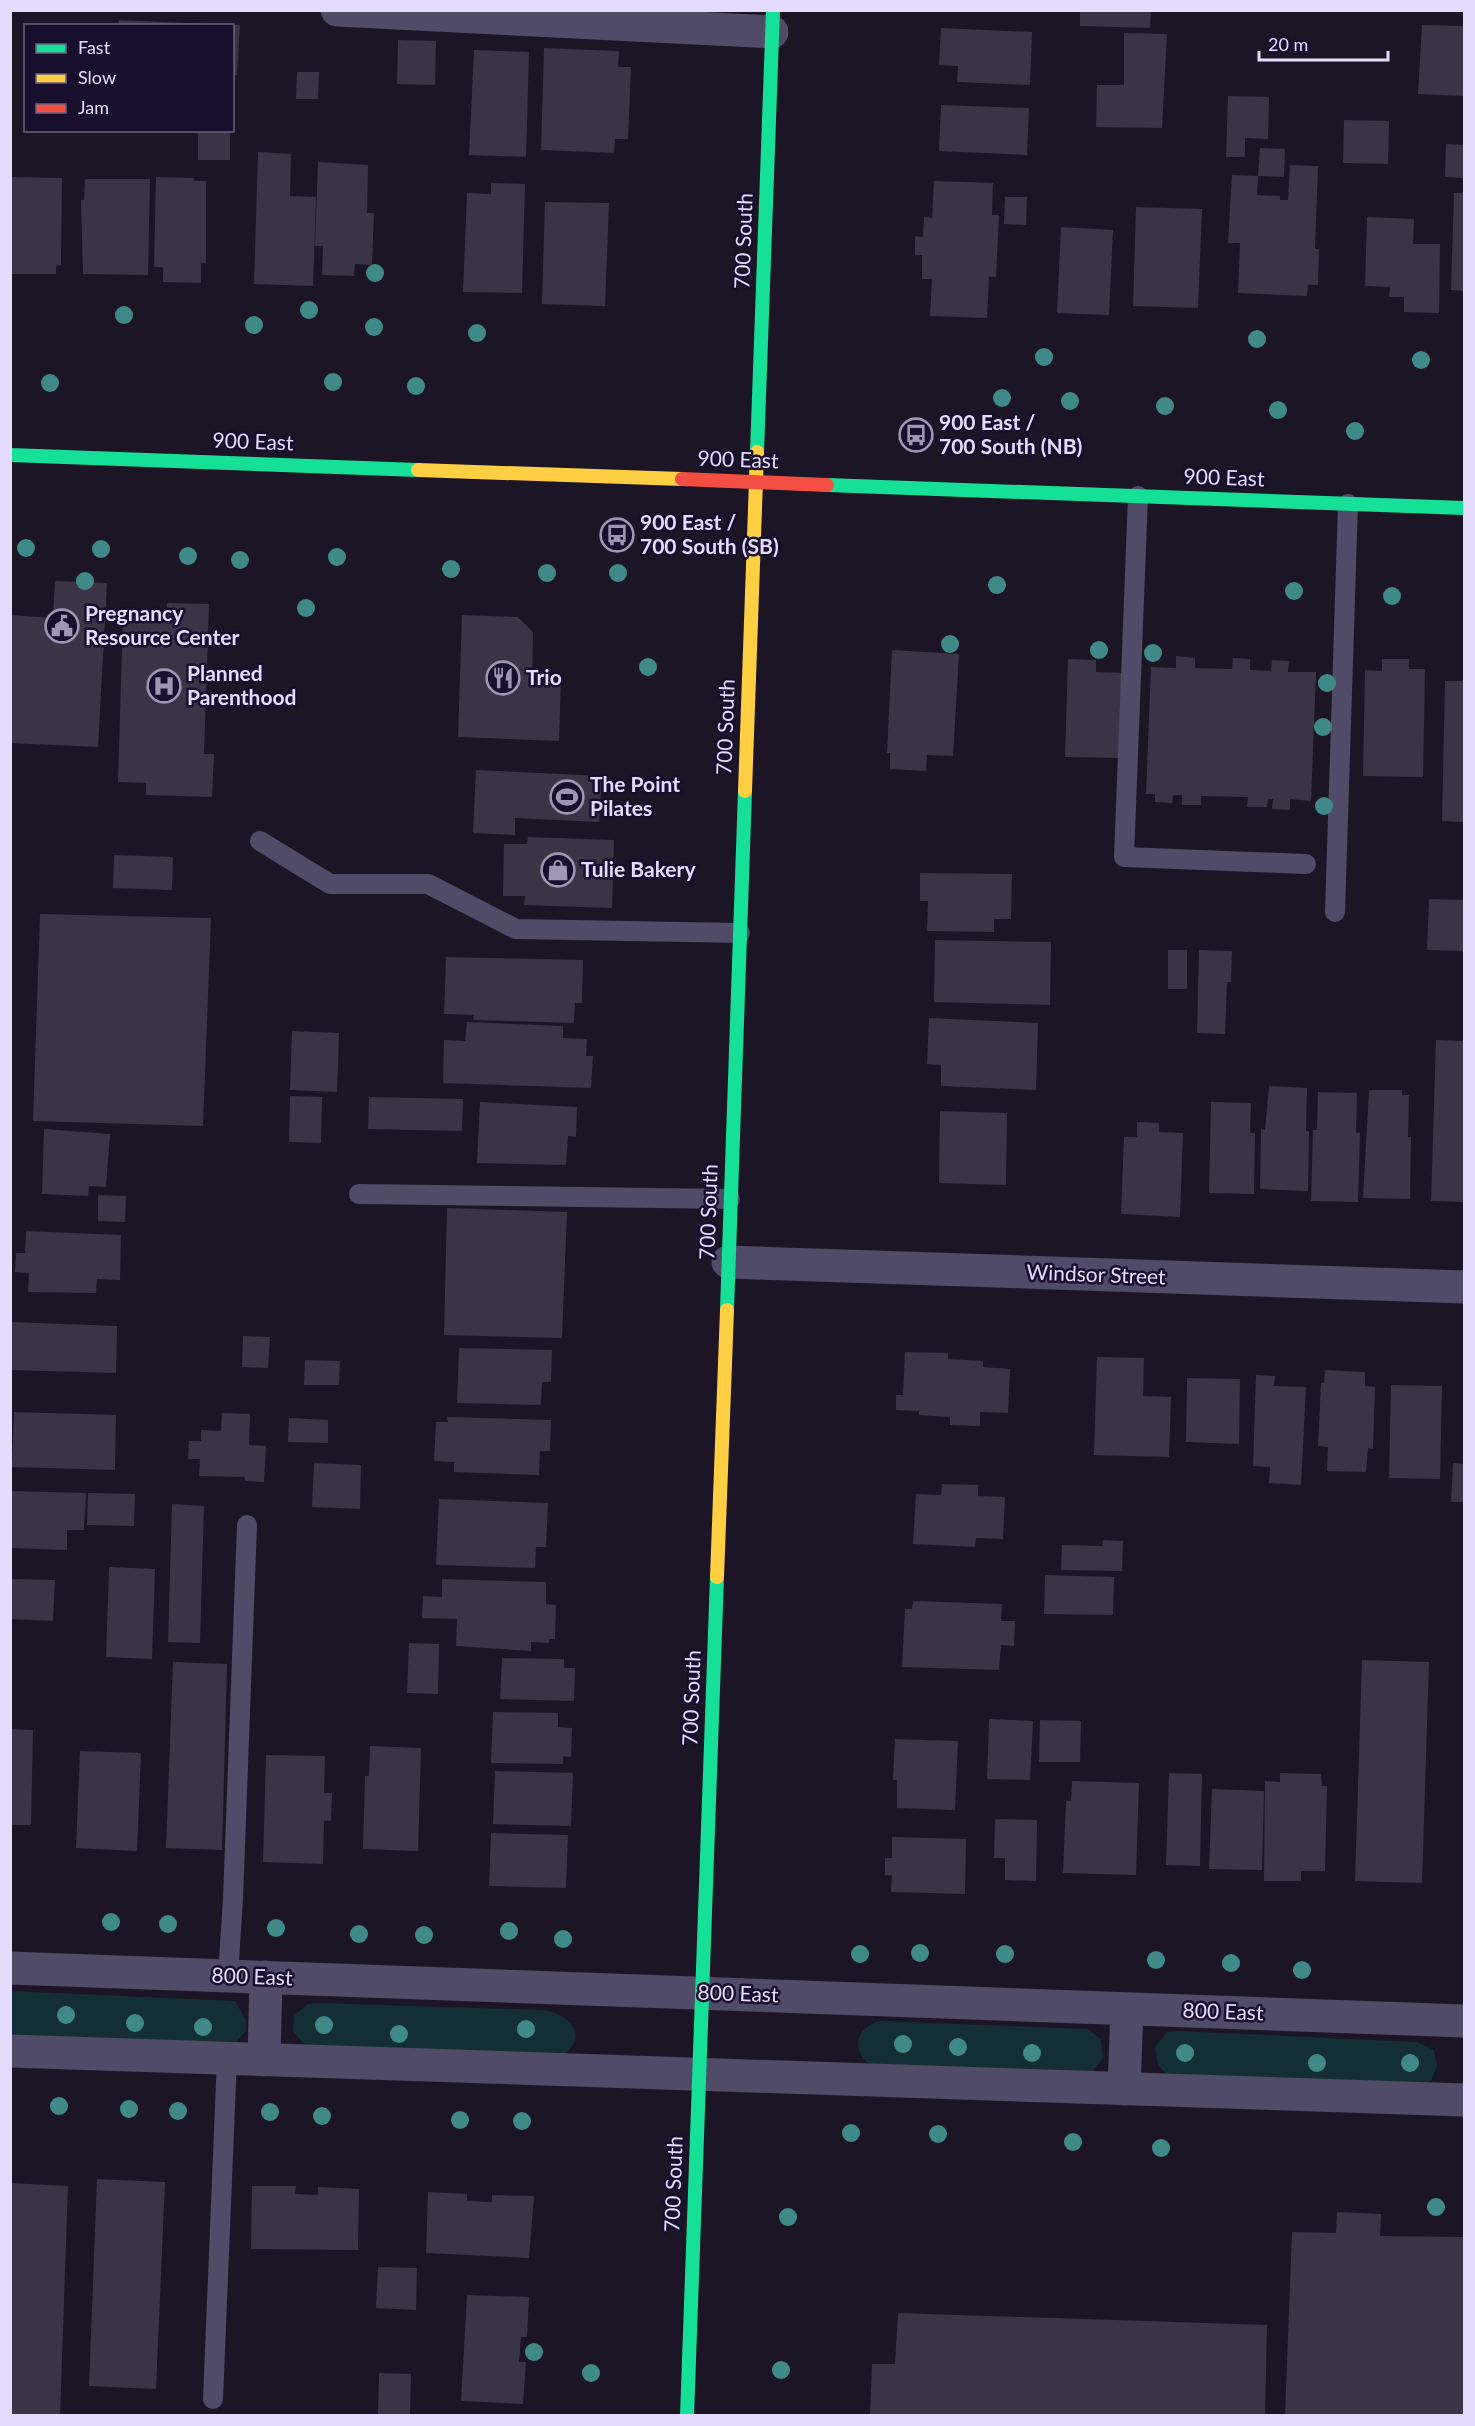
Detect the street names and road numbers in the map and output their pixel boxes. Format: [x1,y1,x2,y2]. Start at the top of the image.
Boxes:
street label: 700 South [728,192,757,289]
street label: 900 East [212,427,294,454]
street label: 900 East [697,445,779,472]
street label: 900 East [1183,463,1265,490]
street label: 700 South [710,678,739,775]
street label: 700 South [693,1163,722,1260]
street label: Windsor Street [1026,1259,1166,1288]
street label: 700 South [676,1649,705,1746]
street label: 800 East [211,1962,293,1989]
street label: 800 East [697,1979,779,2006]
street label: 800 East [1182,1997,1264,2024]
street label: 700 South [658,2135,687,2232]

